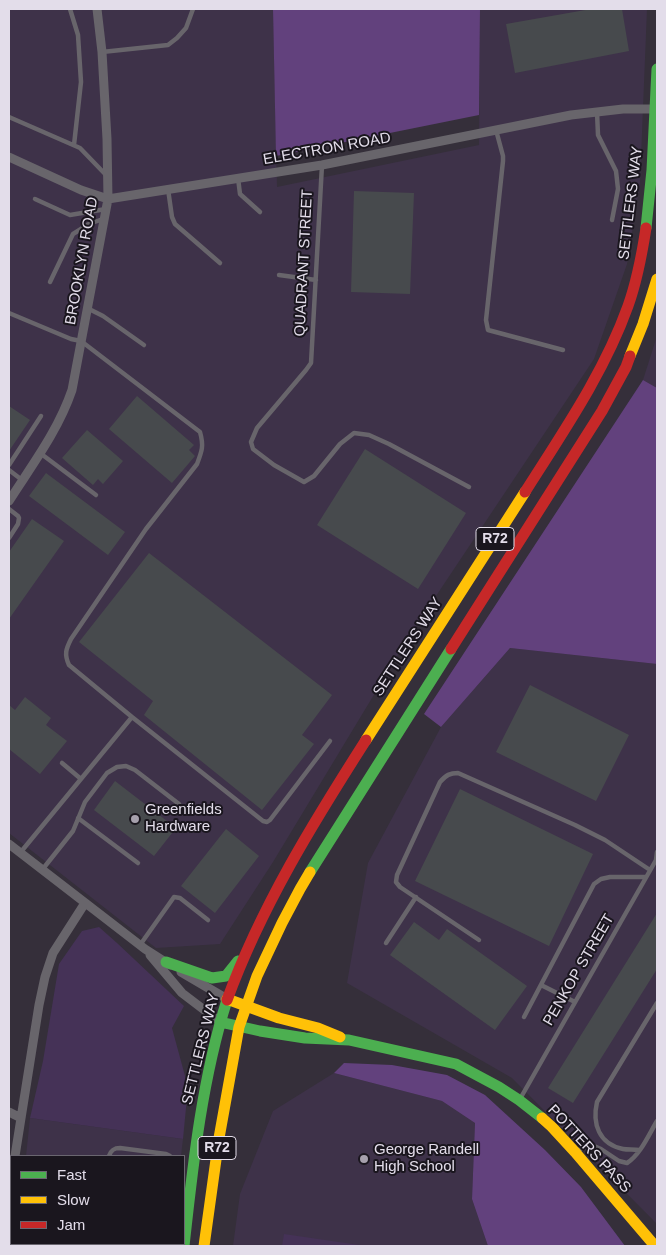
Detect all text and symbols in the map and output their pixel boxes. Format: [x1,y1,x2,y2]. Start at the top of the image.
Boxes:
street label: ELECTRON ROAD [262,129,392,169]
street label: SETTLERS WAY [615,145,647,261]
street label: QUADRANT STREET [291,189,317,337]
street label: BROOKLYN ROAD [62,196,102,326]
road number: R72 [476,528,514,550]
street label: SETTLERS WAY [369,594,447,700]
place label: Greenfields Hardware [145,801,222,836]
marker: Greenfields Hardware [129,813,141,825]
street label: PENKOP STREET [540,911,618,1029]
street label: SETTLERS WAY [178,991,224,1107]
street label: POTTERS PASS [544,1101,634,1197]
road number: R72 [198,1136,236,1160]
place label: George Randell High School [374,1141,479,1176]
marker: George Randell High School [358,1153,370,1165]
legend [10,1155,185,1245]
text: Fast [57,1166,86,1183]
text: Slow [57,1191,90,1208]
text: Jam [57,1216,85,1233]

